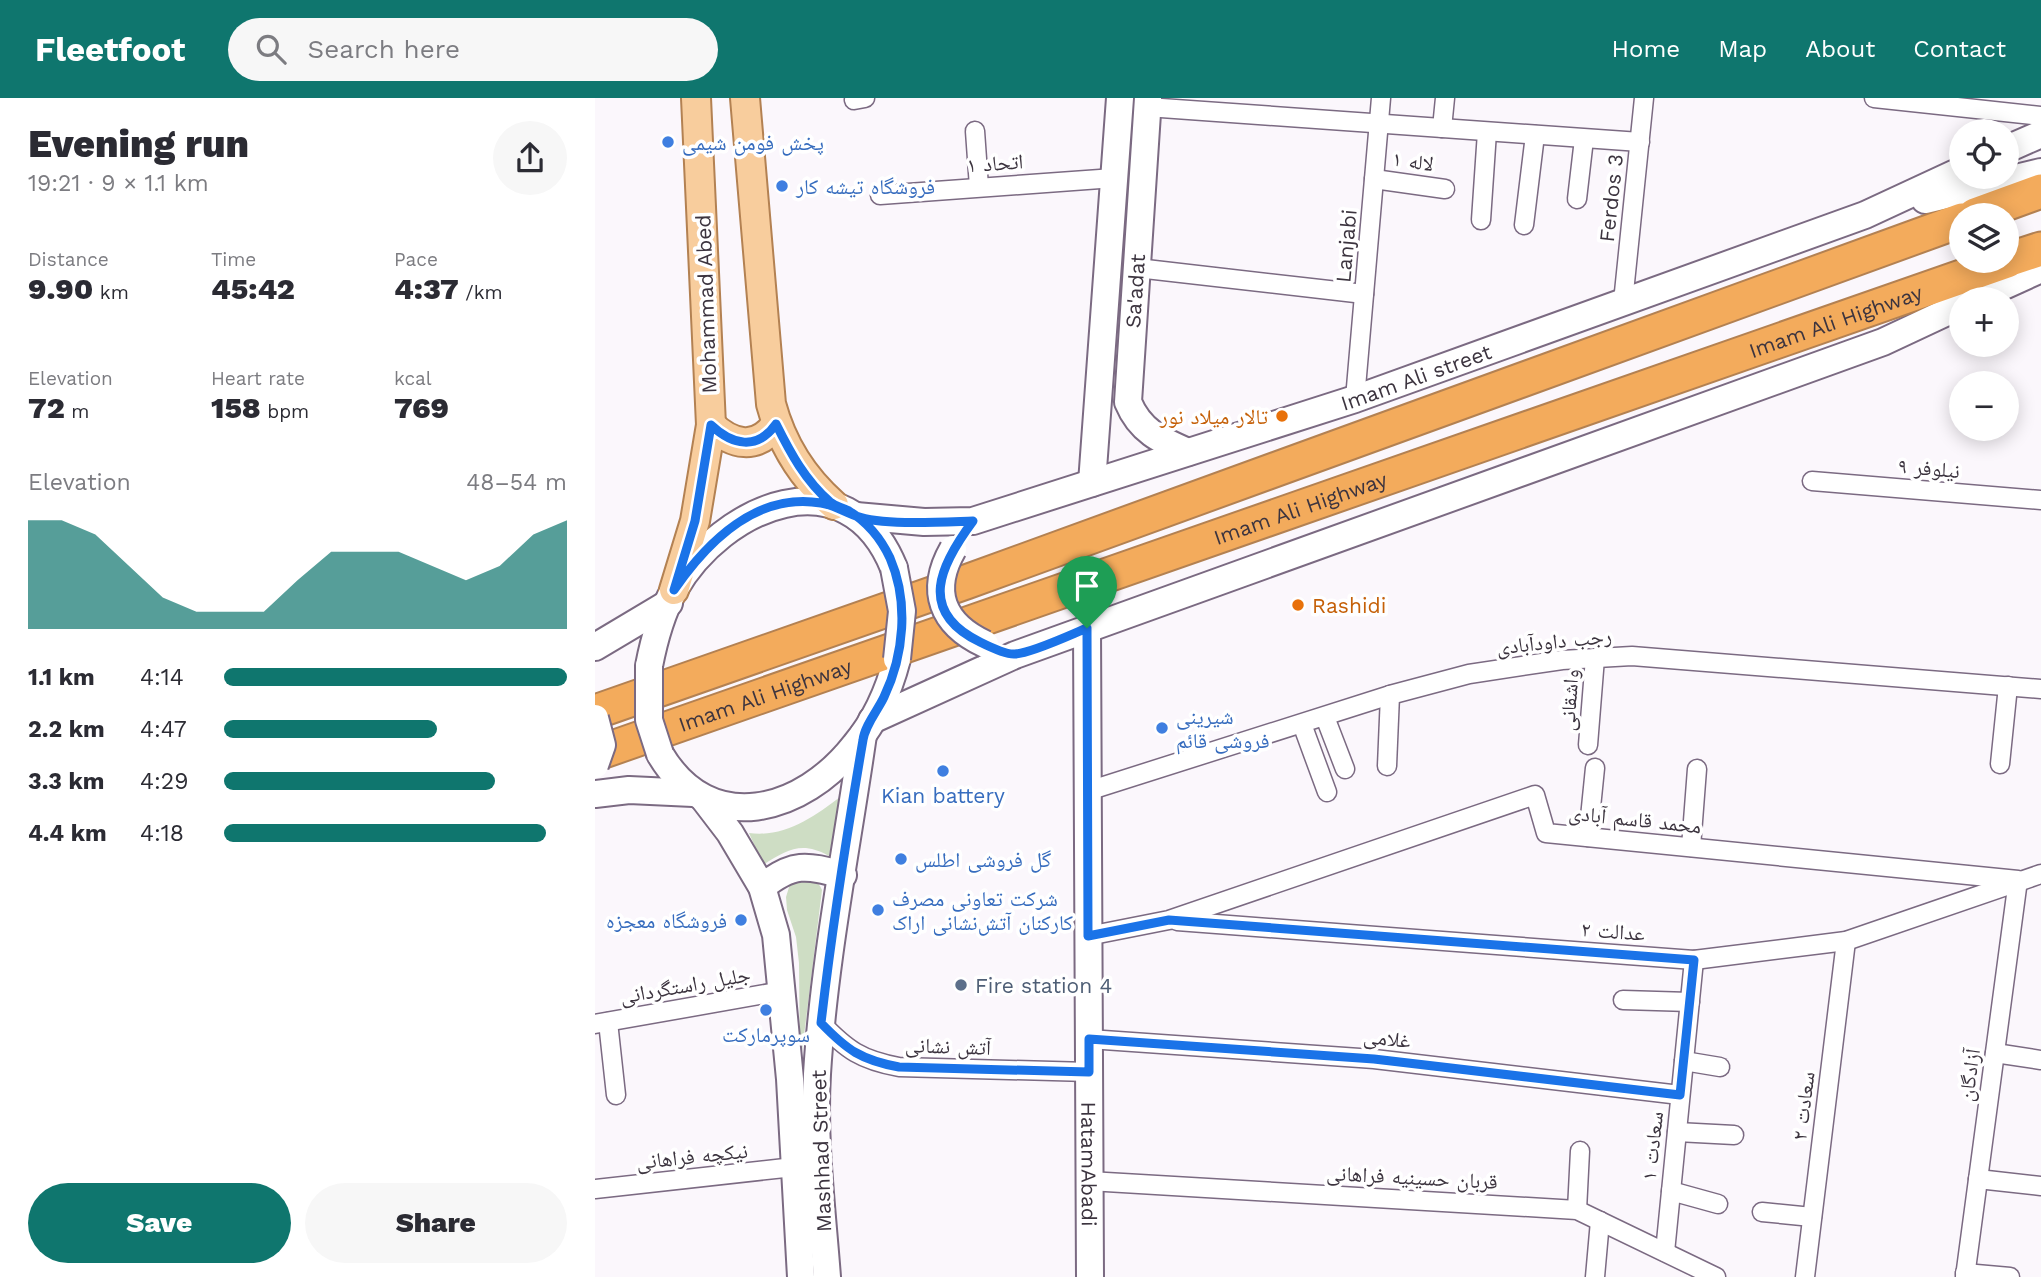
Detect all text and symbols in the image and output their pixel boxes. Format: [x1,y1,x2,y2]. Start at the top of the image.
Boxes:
search box [228,18,718,81]
text: Fleetfoot [35,30,186,69]
icon: search [252,30,290,68]
text: Search here [308,34,460,64]
text: Home [1612,35,1680,63]
text: Map [1718,35,1767,63]
text: About [1805,35,1875,63]
text: Contact [1913,35,2006,63]
map controls [1949,119,2019,441]
button: locate [1949,119,2019,189]
button: share [493,121,567,195]
text: Evening run [28,122,249,166]
place label: پخش فومن شیمی [682,130,824,156]
marker: پخش فومن شیمی [660,134,676,150]
street label: لاله ۱ [1391,146,1435,176]
street label: اتحاد ۱ [966,149,1024,177]
street label: Ferdos 3 [1594,153,1628,243]
text: 19:21 · 9 × 1.1 km [28,170,209,197]
place label: فروشگاه تیشه کار [795,174,935,199]
marker: فروشگاه تیشه کار [774,178,790,194]
button: layers [1949,203,2019,273]
street label: Lanjabi [1330,208,1362,284]
street label: Mohammad Abed [690,214,722,394]
text: Distance [28,248,109,271]
text: Time [211,248,256,271]
text: Pace [394,248,438,271]
street label: Sa'adat [1120,253,1150,329]
text: 9.90 [28,271,93,306]
text: 45:42 [211,271,295,306]
text: 4:37 [394,271,459,306]
street label: Imam Ali Highway [1746,279,1926,363]
text: km [93,281,129,304]
text: /km [459,281,503,304]
button: + [1949,287,2019,357]
street label: Imam Ali street [1337,338,1495,415]
text: Elevation [28,367,113,390]
text: Heart rate [211,367,305,390]
text: kcal [394,367,432,390]
button: − [1949,371,2019,441]
text: 72 [28,390,65,425]
text: 158 [211,390,261,425]
text: 769 [394,390,449,425]
text: m [65,400,89,423]
text: bpm [261,400,309,423]
place label: تالار میلاد نور [1159,404,1268,429]
marker: تالار میلاد نور [1274,408,1290,424]
street label: نیلوفر ۹ [1897,453,1961,483]
street label: Imam Ali Highway [1210,466,1390,550]
text: Elevation [28,469,131,496]
text: 48–54 m [466,469,567,496]
pin [1057,556,1117,628]
icon: arrive [1068,567,1106,605]
place label: Rashidi [1312,593,1386,618]
marker: Rashidi [1290,597,1306,613]
street label: رجب داودآبادی [1495,623,1613,659]
street label: Imam Ali Highway [675,653,855,736]
text: 1.1 km [28,664,95,691]
text: 4:14 [140,664,184,691]
street label: واشقانی [1554,668,1585,732]
place label: شیرینی فروشی قائم [1176,704,1270,755]
text: 2.2 km [28,716,105,743]
text: 4:47 [140,716,187,743]
marker: شیرینی فروشی قائم [1154,720,1170,736]
marker: Kian battery [935,763,951,779]
text: 3.3 km [28,768,104,795]
text: 4:29 [140,768,188,795]
place label: Kian battery [881,783,1005,808]
street label: محمد قاسم آبادی [1567,800,1703,840]
text: 4.4 km [28,820,107,847]
text: 4:18 [140,820,184,847]
place label: گل فروشی اطلس [915,847,1051,873]
marker: گل فروشی اطلس [893,851,909,867]
place label: شرکت تعاونی مصرف کارکنان آتش‌نشانی اراک [892,886,1073,936]
marker: شرکت تعاونی مصرف کارکنان آتش‌نشانی اراک [870,902,886,918]
place label: فروشگاه معجزه [606,908,727,933]
marker: فروشگاه معجزه [733,912,749,928]
street label: عدالت ۲ [1580,916,1646,946]
street label: جلیل راستگردانی [618,961,752,1010]
place label: Fire station 4 [975,973,1112,998]
marker: Fire station 4 [953,977,969,993]
marker: سوپرمارکت [758,1002,774,1018]
place label: سوپرمارکت [722,1022,810,1047]
street label: غلامی [1362,1023,1412,1054]
street label: آتش نشانی [905,1032,992,1061]
street label: آزادگان [1953,1046,1985,1103]
street label: Mashhad Street [806,1069,836,1232]
street label: سعادت ۲ [1786,1070,1820,1142]
street label: HatamAbadi [1077,1101,1102,1227]
street label: سعادت ۱ [1636,1110,1668,1182]
street label: نیکچه فراهانی [635,1138,749,1175]
street label: قربان حسینیه فراهانی [1326,1160,1498,1195]
button: Save [28,1183,291,1263]
button: Share [305,1183,567,1263]

